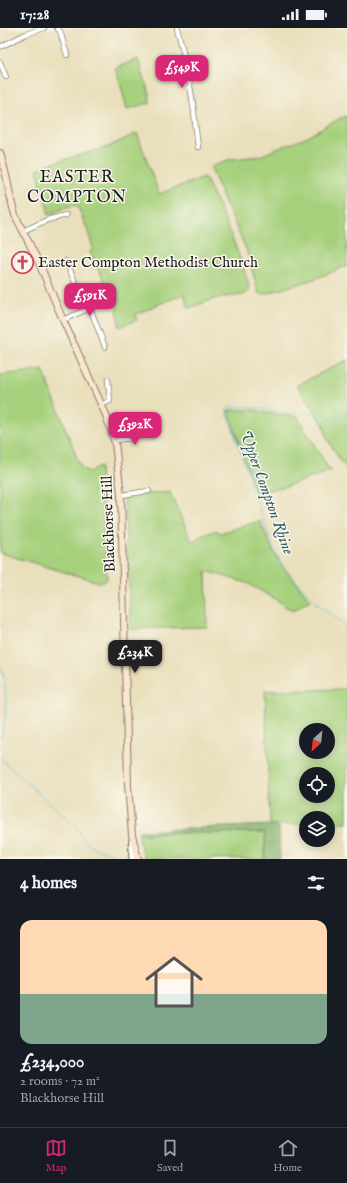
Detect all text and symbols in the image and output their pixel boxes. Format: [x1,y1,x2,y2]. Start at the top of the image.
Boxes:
text: 17:28 [20,5,49,24]
pin: £549K [154,55,210,89]
text: £549K [164,59,200,76]
district label: EASTER COMPTON [27,167,127,208]
church icon: Easter Compton Methodist Church [9,249,35,275]
place label: Easter Compton Methodist Church [38,253,258,272]
pin: £591K [62,283,118,317]
text: £591K [73,287,107,304]
pin: £392K [107,412,163,446]
text: £392K [117,416,153,433]
water label: Upper Compton Rhine [234,428,298,558]
street label: Blackhorse Hill [97,474,120,573]
pin: £234K [107,640,163,674]
text: £234K [117,644,153,661]
north arrow [299,723,335,759]
map controls [299,723,335,847]
button: locate [299,767,335,803]
button: layers [299,811,335,847]
icon: filters [305,872,327,894]
text: 4 homes [20,873,77,894]
icon: home [138,946,210,1018]
text: £234,000 [20,1052,84,1073]
text: 2 rooms · 72 m² [20,1073,100,1090]
text: Blackhorse Hill [20,1090,104,1107]
tab: Map [45,1137,67,1175]
tab: Saved [157,1137,183,1175]
tab: Home [273,1137,302,1175]

